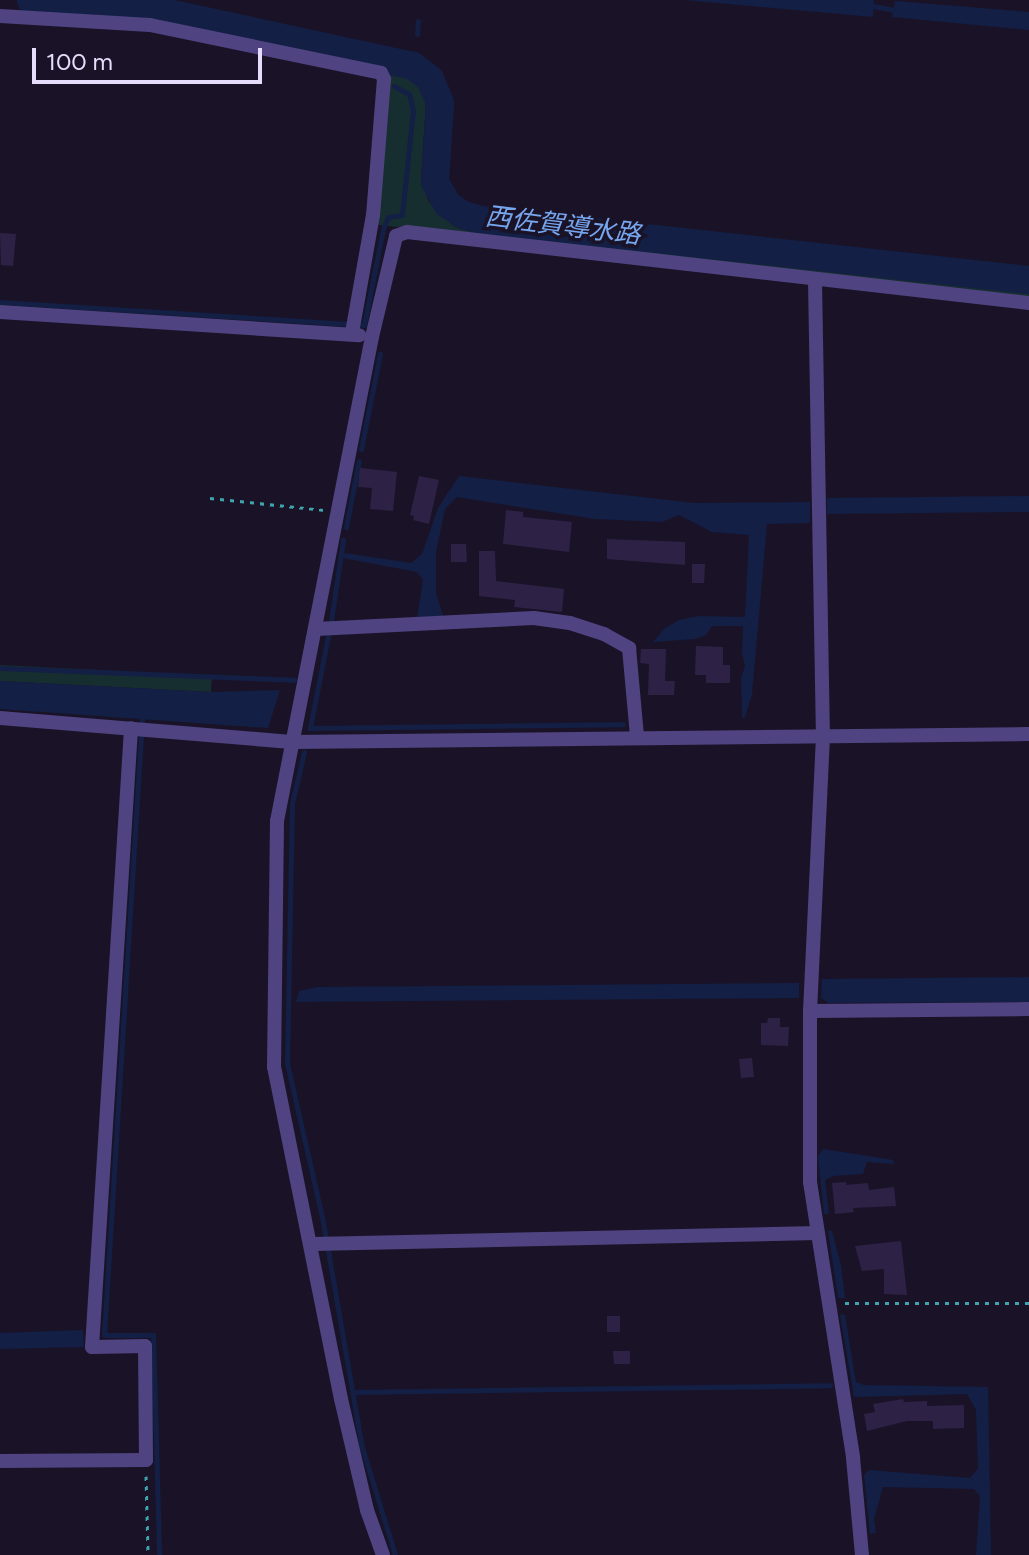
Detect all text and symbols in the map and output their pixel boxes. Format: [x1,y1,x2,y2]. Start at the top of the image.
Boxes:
scale bar [36,32,266,82]
text: 100 m [46,47,113,76]
water label: 西佐賀導水路 [484,201,642,251]

